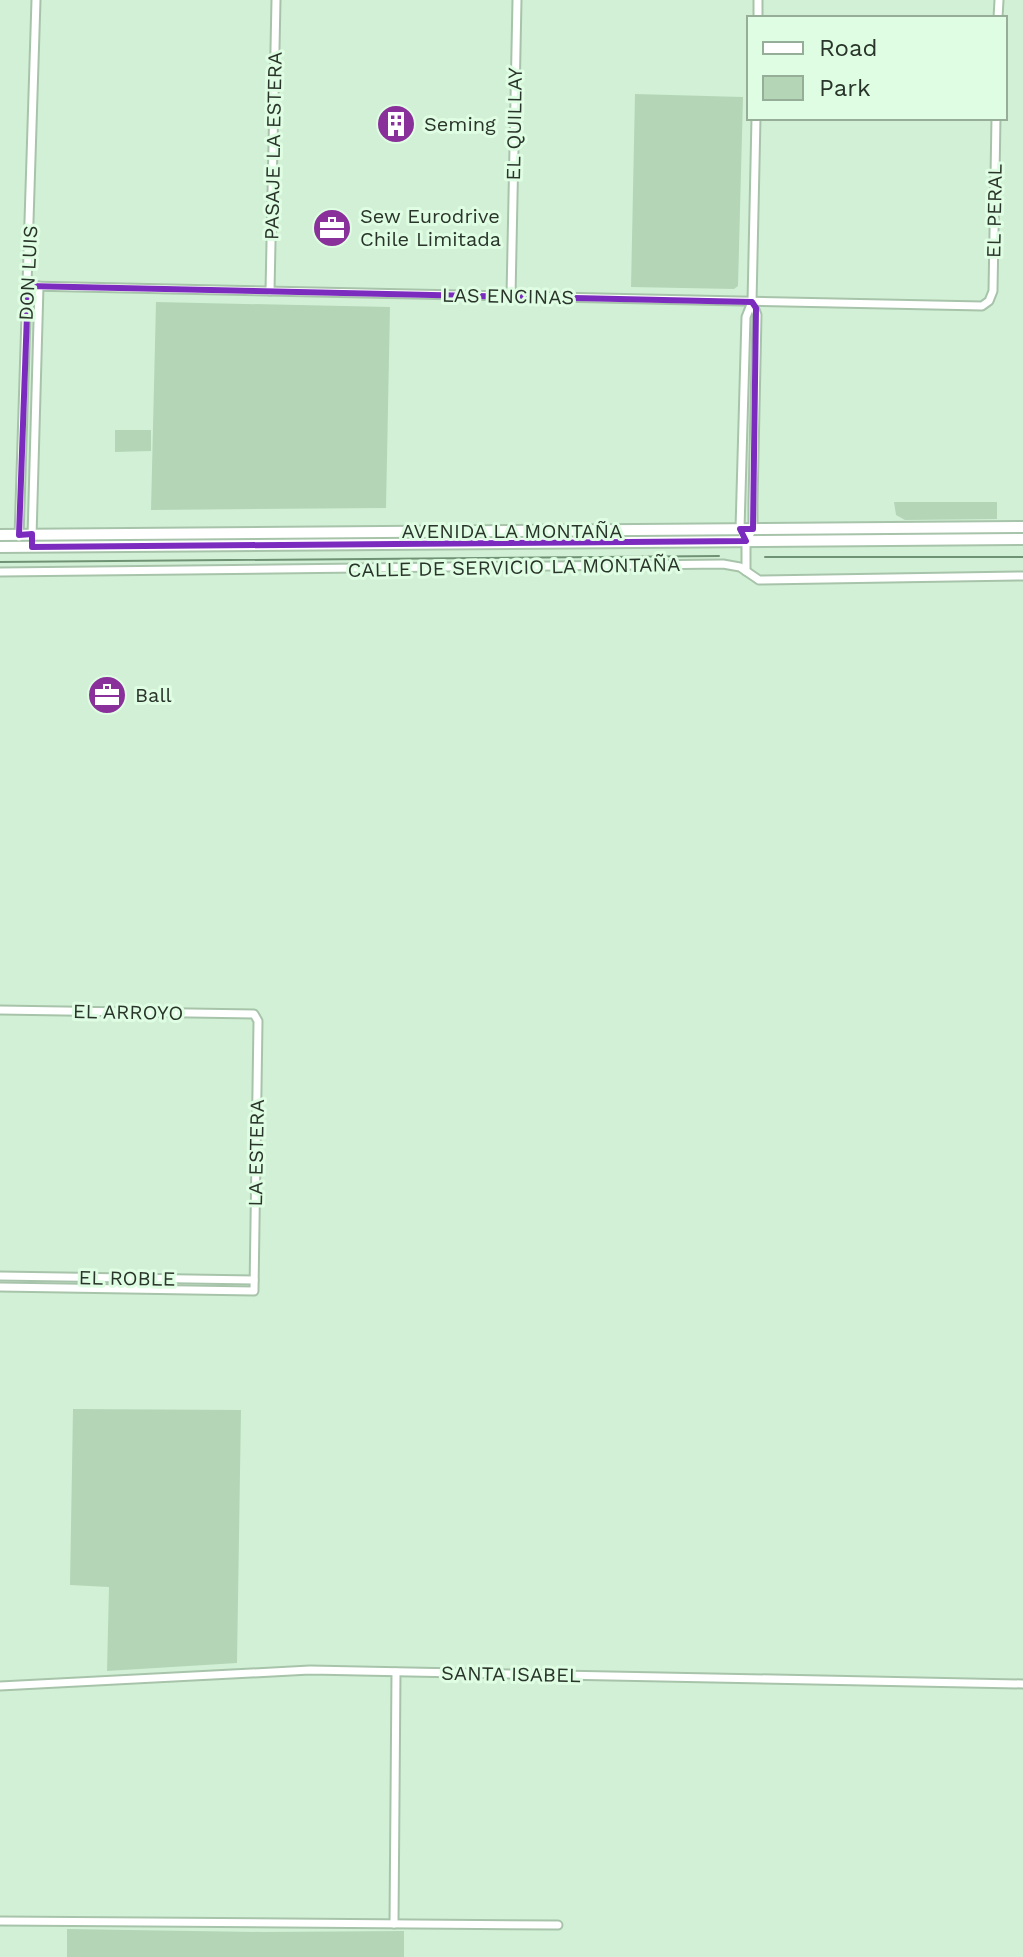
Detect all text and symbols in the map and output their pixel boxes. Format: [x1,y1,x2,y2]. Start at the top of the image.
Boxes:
legend [747,16,1007,120]
text: Road [819,34,878,62]
street label: PASAJE LA ESTERA [259,52,287,240]
street label: EL QUILLAY [501,67,527,181]
text: Park [819,74,871,102]
building icon: Seming [375,103,417,145]
place label: Seming [424,112,496,136]
street label: EL PERAL [981,164,1007,258]
place label: Sew Eurodrive Chile Limitada [360,204,501,251]
office icon: Sew Eurodrive Chile Limitada [311,207,353,249]
street label: DON LUIS [14,225,42,321]
street label: LAS ENCINAS [442,283,574,309]
street label: AVENIDA LA MONTAÑA [402,519,622,543]
street label: CALLE DE SERVICIO LA MONTAÑA [348,552,680,582]
office icon: Ball [86,674,128,716]
place label: Ball [135,683,172,707]
street label: EL ARROYO [73,999,183,1025]
street label: LA ESTERA [243,1099,269,1207]
street label: EL ROBLE [78,1265,176,1291]
street label: SANTA ISABEL [441,1661,581,1687]

